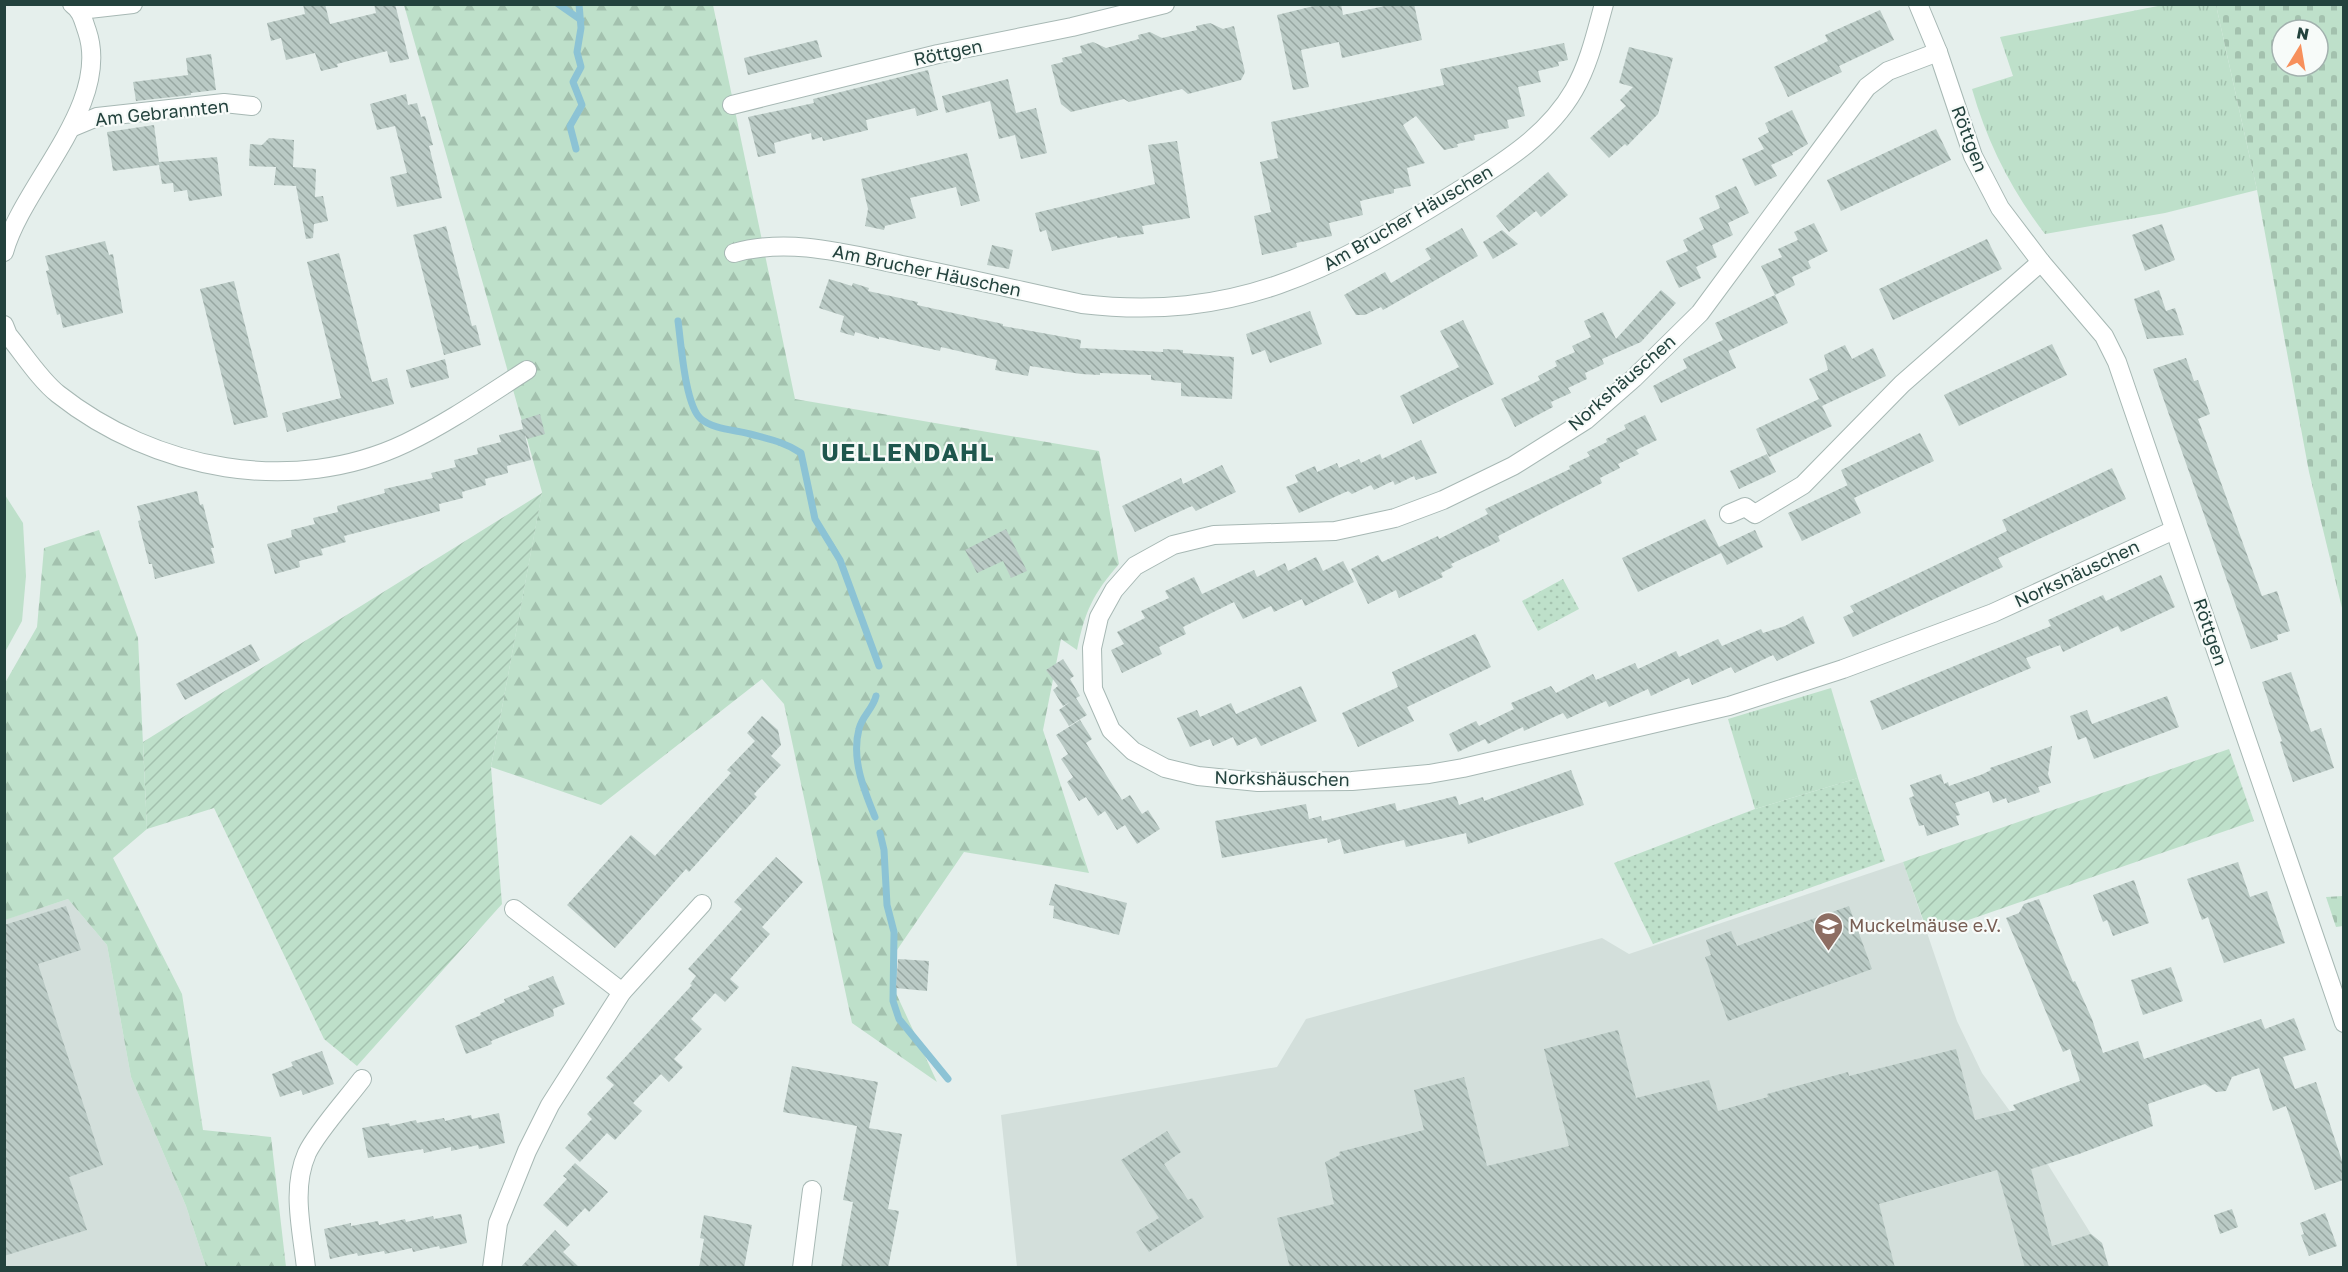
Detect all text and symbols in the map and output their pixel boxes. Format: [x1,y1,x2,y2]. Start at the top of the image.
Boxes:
north arrow [2270,18,2330,78]
text: N [2295,22,2311,44]
street label: Röttgen [911,34,984,70]
street label: Am Gebrannten [94,94,230,130]
street label: Röttgen [1947,102,1993,175]
street label: Am Brucher Häuschen [1319,160,1496,275]
street label: Am Brucher Häuschen [831,239,1023,301]
street label: Norkshäuschen [1563,330,1680,435]
district label: UELLENDAHL [821,437,995,466]
street label: Norkshäuschen [2011,535,2143,612]
street label: Röttgen [2189,595,2233,668]
street label: Norkshäuschen [1214,766,1350,790]
school or university icon: Muckelmäuse e.V. [1812,910,1844,952]
place label: Muckelmäuse e.V. [1849,914,2001,936]

